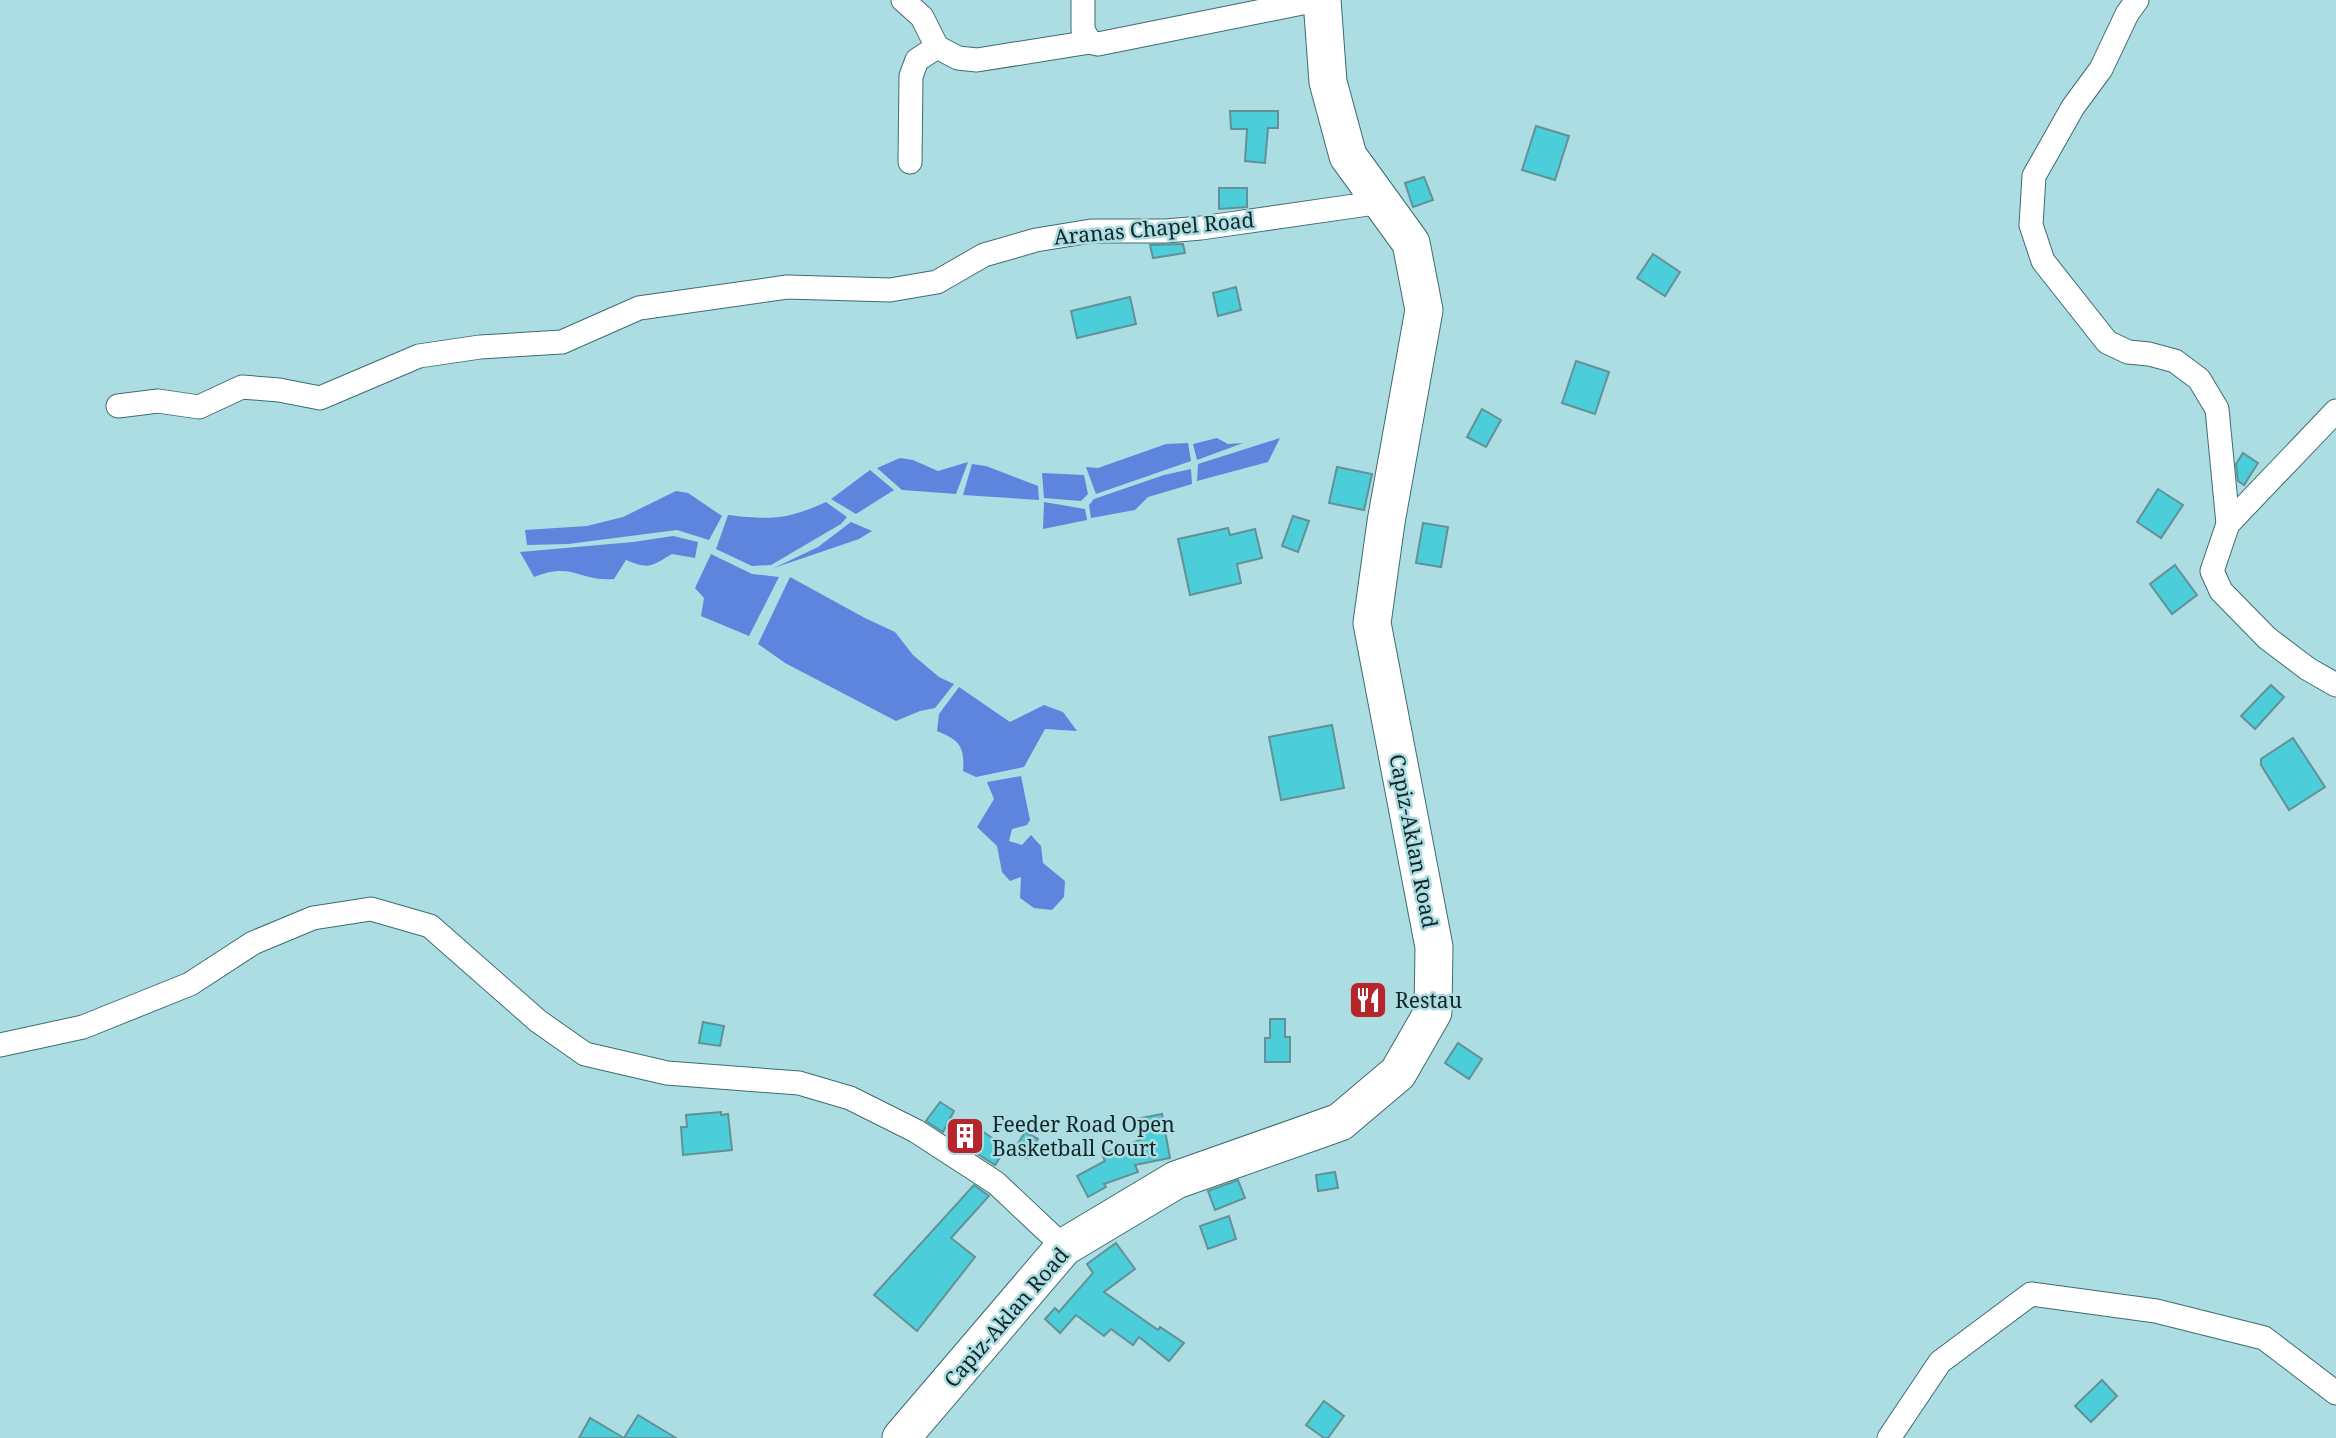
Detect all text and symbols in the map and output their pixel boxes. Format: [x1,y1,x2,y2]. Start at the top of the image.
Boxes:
street label: Aranas Chapel Road [1053,205,1256,251]
street label: Capiz-Aklan Road [1383,752,1445,930]
restaurant icon: Restau [1347,979,1389,1021]
place label: Restau [1395,986,1462,1014]
place label: Feeder Road Open Basketball Court [992,1110,1175,1162]
building icon: Feeder Road Open Basketball Court [944,1115,986,1157]
street label: Capiz-Aklan Road [938,1241,1075,1393]

